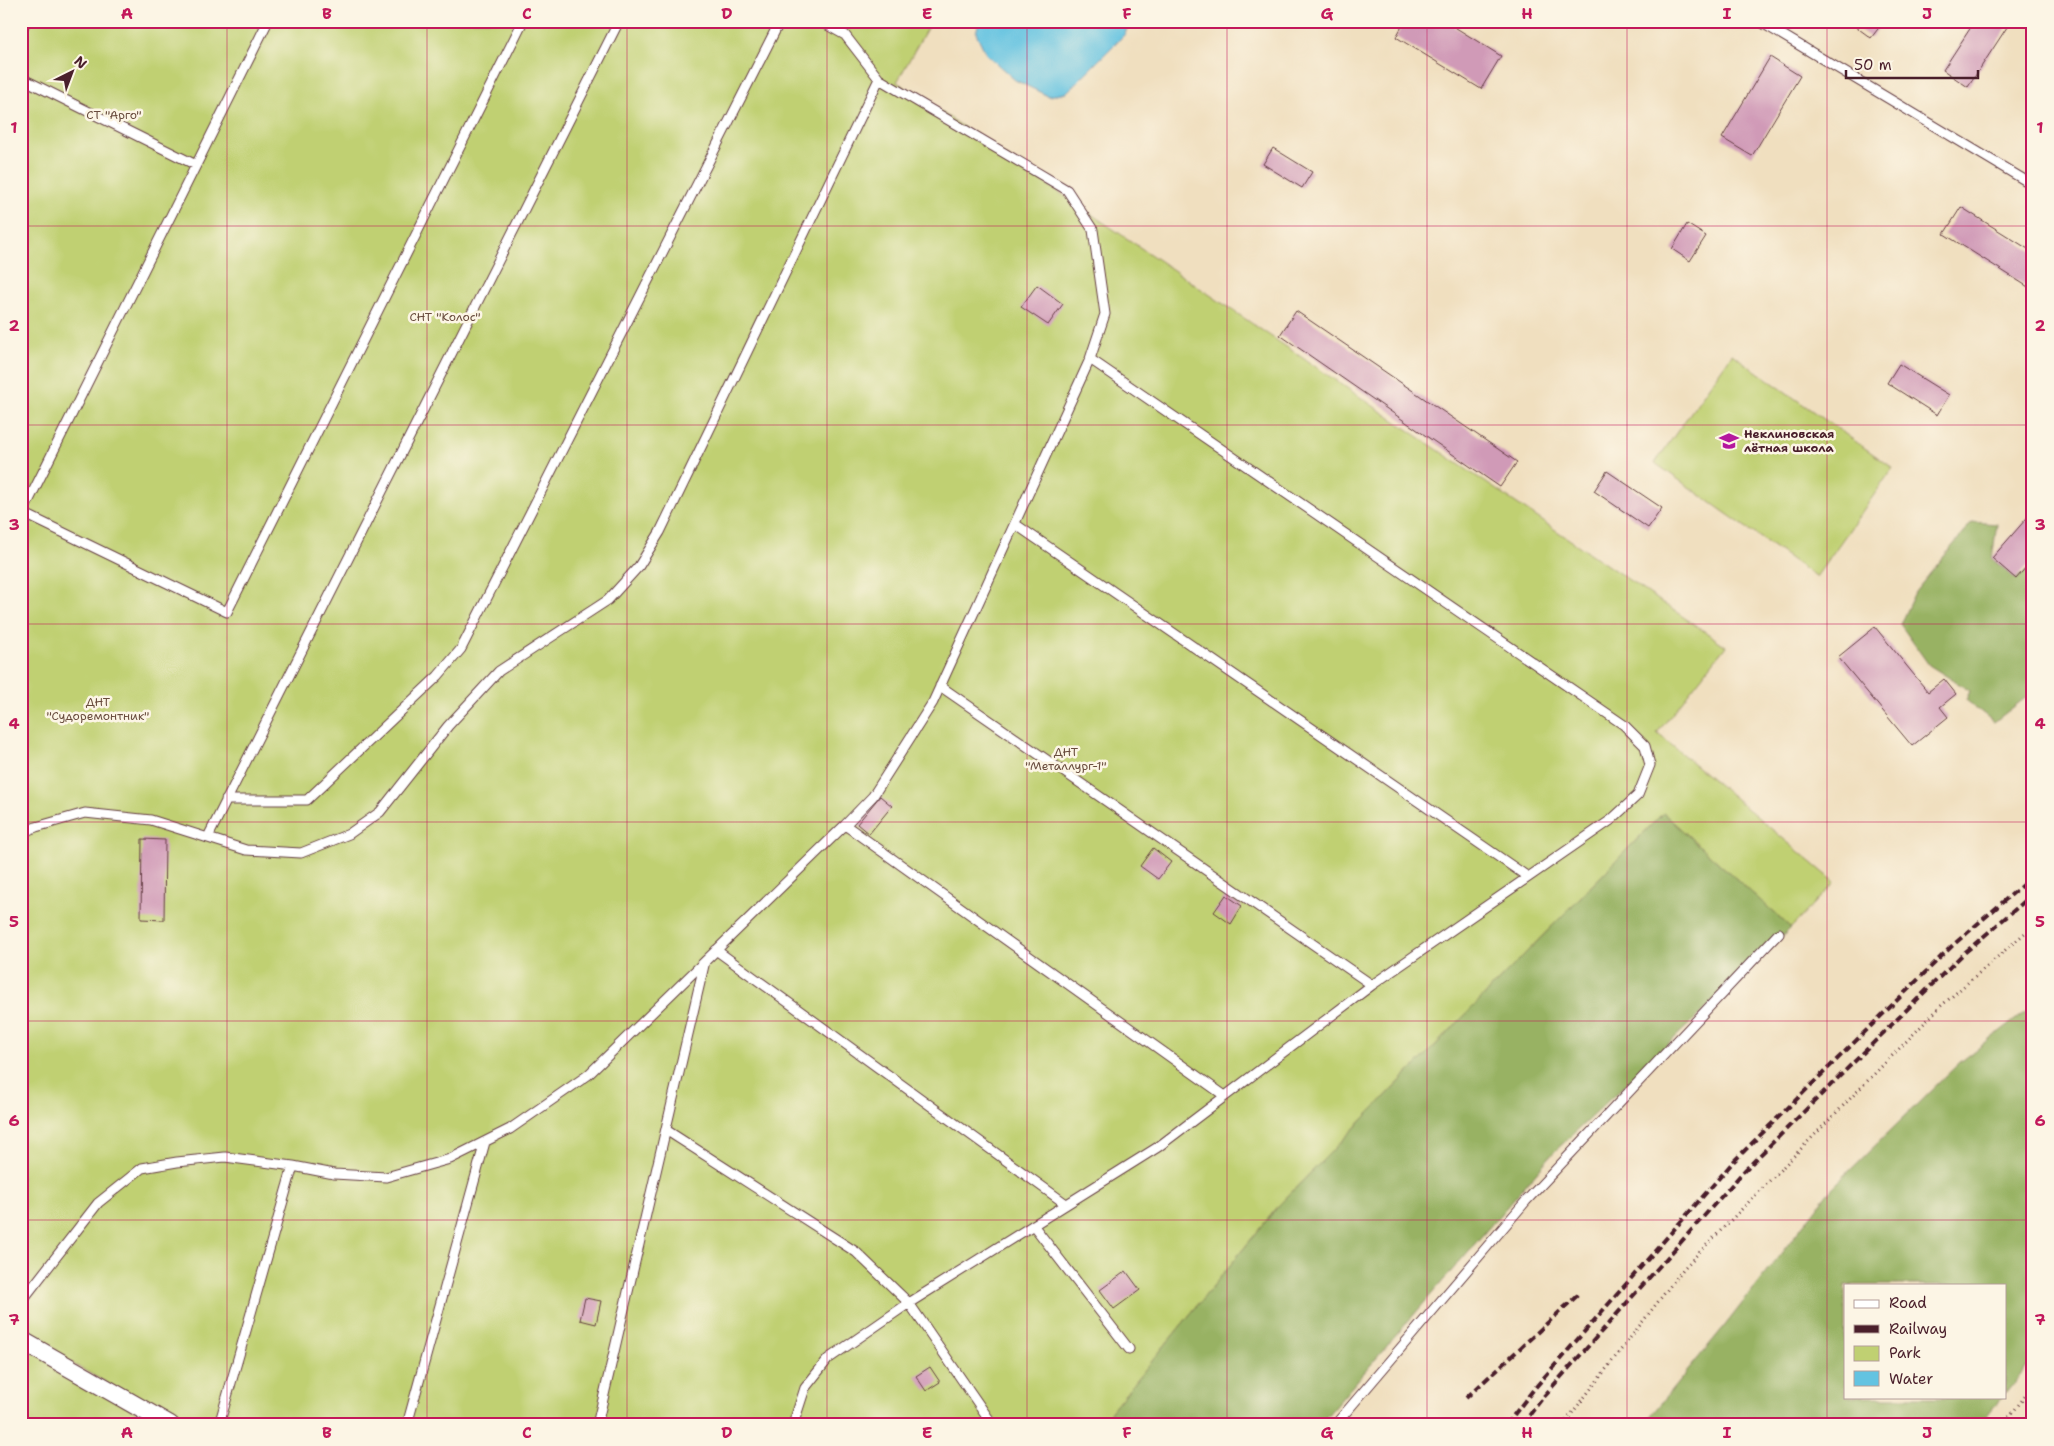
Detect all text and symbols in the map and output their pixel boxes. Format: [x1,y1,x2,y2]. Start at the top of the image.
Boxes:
text: A [121,3,133,24]
text: B [322,3,332,24]
text: C [522,3,532,24]
text: D [721,3,733,24]
text: E [922,3,932,24]
text: F [1122,3,1132,24]
text: G [1321,3,1334,24]
text: H [1521,3,1533,24]
text: I [1723,3,1732,24]
text: J [1922,3,1932,24]
north arrow [48,48,98,98]
scale bar [1846,48,1979,80]
text: N [71,52,91,73]
text: 50 m [1854,55,1892,75]
park label: СТ "Арго" [86,107,142,123]
text: 1 [10,117,18,138]
text: 1 [2036,117,2044,138]
park label: СНТ "Колос" [409,309,481,325]
text: 2 [8,315,20,336]
text: 2 [2034,315,2046,336]
place label: Неклиновская лётная школа [1744,426,1835,456]
school or university icon: Неклиновская лётная школа [1718,430,1740,452]
text: 3 [8,514,20,535]
text: 3 [2034,514,2046,535]
park label: ДНТ "Судоремонтник" [47,694,149,724]
text: 4 [8,713,20,734]
text: 4 [2034,713,2046,734]
park label: ДНТ "Металлург-1" [1025,744,1107,774]
text: 5 [9,911,19,932]
text: 5 [2035,911,2045,932]
text: 6 [8,1110,20,1131]
text: 6 [2034,1110,2046,1131]
legend [1844,1284,2006,1398]
text: Road [1889,1293,1927,1313]
text: 7 [8,1309,20,1330]
text: 7 [2034,1309,2046,1330]
text: Railway [1889,1319,1947,1339]
text: Park [1889,1343,1921,1363]
text: Water [1889,1369,1933,1389]
text: A [121,1422,133,1443]
text: B [322,1422,332,1443]
text: C [522,1422,532,1443]
text: D [721,1422,733,1443]
text: E [922,1422,932,1443]
text: F [1122,1422,1132,1443]
text: G [1321,1422,1334,1443]
text: H [1521,1422,1533,1443]
text: I [1723,1422,1732,1443]
text: J [1922,1422,1932,1443]

